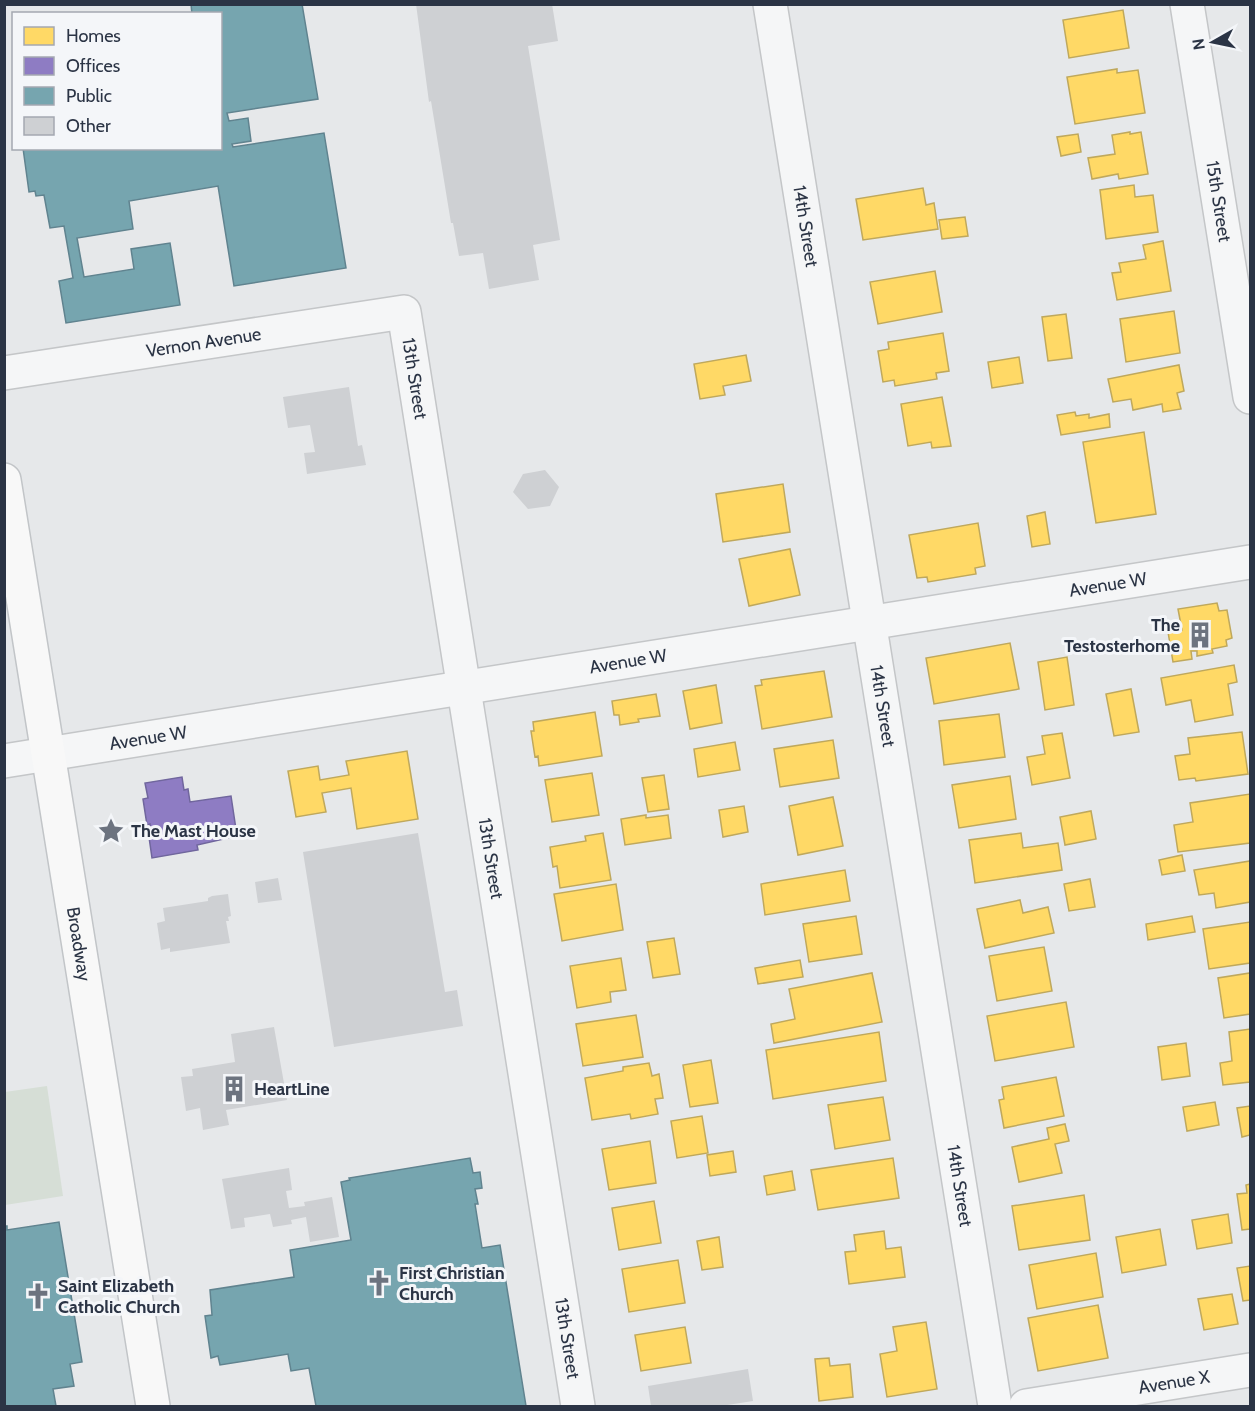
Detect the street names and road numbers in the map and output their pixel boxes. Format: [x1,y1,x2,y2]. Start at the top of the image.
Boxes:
street label: 15th Street [1201,159,1236,244]
street label: 14th Street [788,184,823,269]
street label: Vernon Avenue [145,323,263,362]
street label: 13th Street [397,336,432,421]
street label: Avenue W [1068,568,1148,602]
street label: Avenue W [588,644,668,678]
street label: 14th Street [865,664,900,748]
street label: Avenue W [108,721,189,755]
street label: 13th Street [474,816,508,901]
street label: Broadway [62,905,95,983]
street label: 14th Street [942,1143,977,1228]
street label: 13th Street [550,1296,585,1381]
street label: Avenue X [1137,1366,1212,1399]

